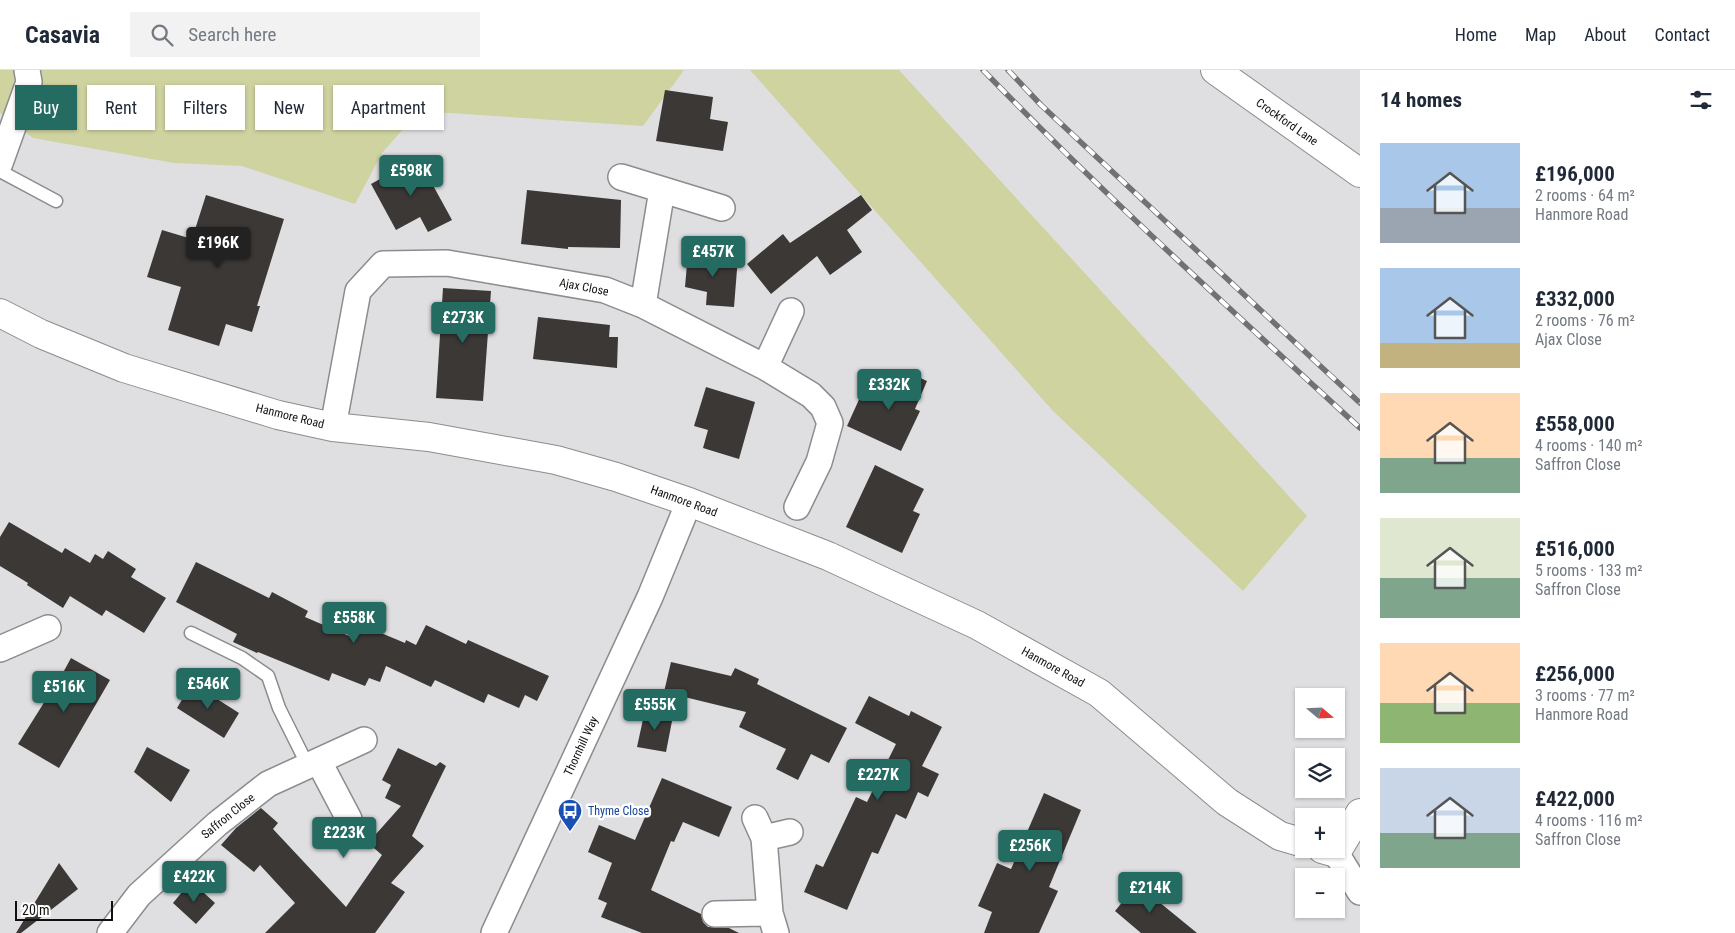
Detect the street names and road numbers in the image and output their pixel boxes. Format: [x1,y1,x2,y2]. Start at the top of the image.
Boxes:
street label: Crockford Lane [1253,96,1321,149]
street label: Ajax Close [558,275,610,299]
street label: Hanmore Road [254,401,326,431]
street label: Hanmore Road [649,482,719,520]
street label: Hanmore Road [1019,644,1087,690]
street label: Thornhill Way [561,714,601,778]
street label: Saffron Close [199,790,258,842]

